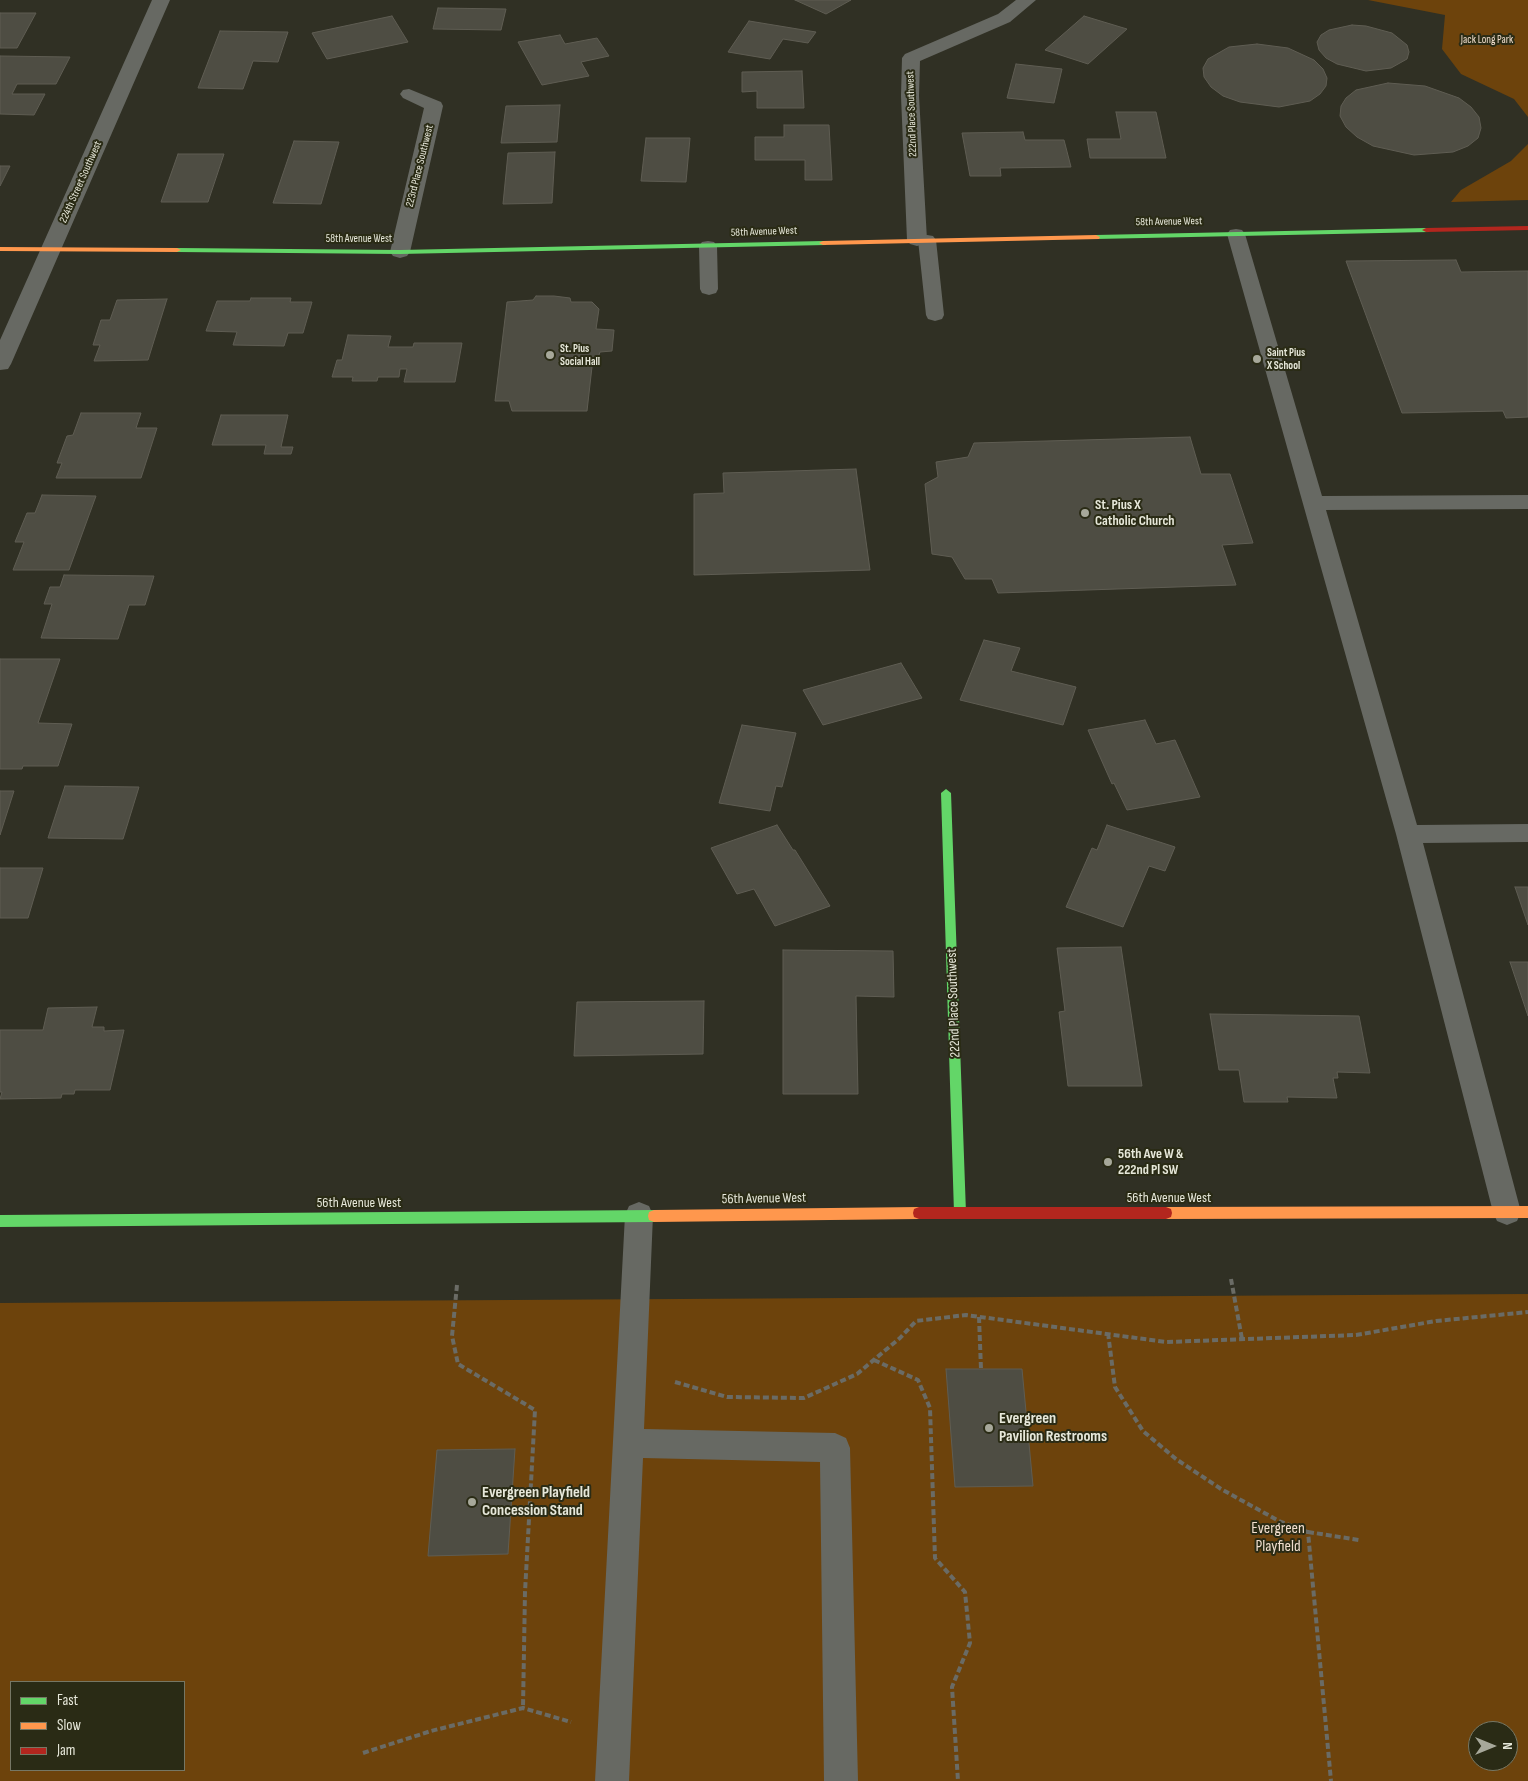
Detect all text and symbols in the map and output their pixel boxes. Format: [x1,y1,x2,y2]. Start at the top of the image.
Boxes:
park label: Jack Long Park [1461,33,1513,47]
street label: 222nd Place Southwest [904,71,920,157]
street label: 223rd Place Southwest [403,124,437,208]
street label: 224th Street Southwest [57,139,105,225]
street label: 58th Avenue West [1136,215,1202,229]
street label: 58th Avenue West [731,224,797,240]
street label: 58th Avenue West [326,232,392,246]
place label: St. Pius Social Hall [560,342,600,368]
place label: Saint Pius X School [1267,346,1305,372]
marker: St. Pius Social Hall [544,349,556,361]
marker: Saint Pius X School [1251,353,1263,365]
place label: St. Pius X Catholic Church [1095,497,1175,530]
marker: St. Pius X Catholic Church [1079,507,1091,519]
street label: 222nd Place Southwest [944,948,964,1058]
place label: 56th Ave W & 222nd Pl SW [1118,1146,1183,1178]
marker: 56th Ave W & 222nd Pl SW [1102,1156,1114,1168]
street label: 56th Avenue West [722,1190,806,1208]
street label: 56th Avenue West [1127,1190,1211,1206]
street label: 56th Avenue West [317,1195,401,1211]
place label: Evergreen Pavilion Restrooms [999,1409,1107,1447]
marker: Evergreen Pavilion Restrooms [983,1422,995,1434]
place label: Evergreen Playfield Concession Stand [482,1483,590,1521]
marker: Evergreen Playfield Concession Stand [466,1496,478,1508]
park label: Evergreen Playfield [1251,1519,1305,1557]
legend [10,1681,185,1771]
text: Fast [57,1691,78,1710]
text: Slow [57,1716,81,1735]
north arrow [1468,1721,1518,1771]
text: Jam [57,1741,75,1760]
text: N [1499,1742,1516,1750]

